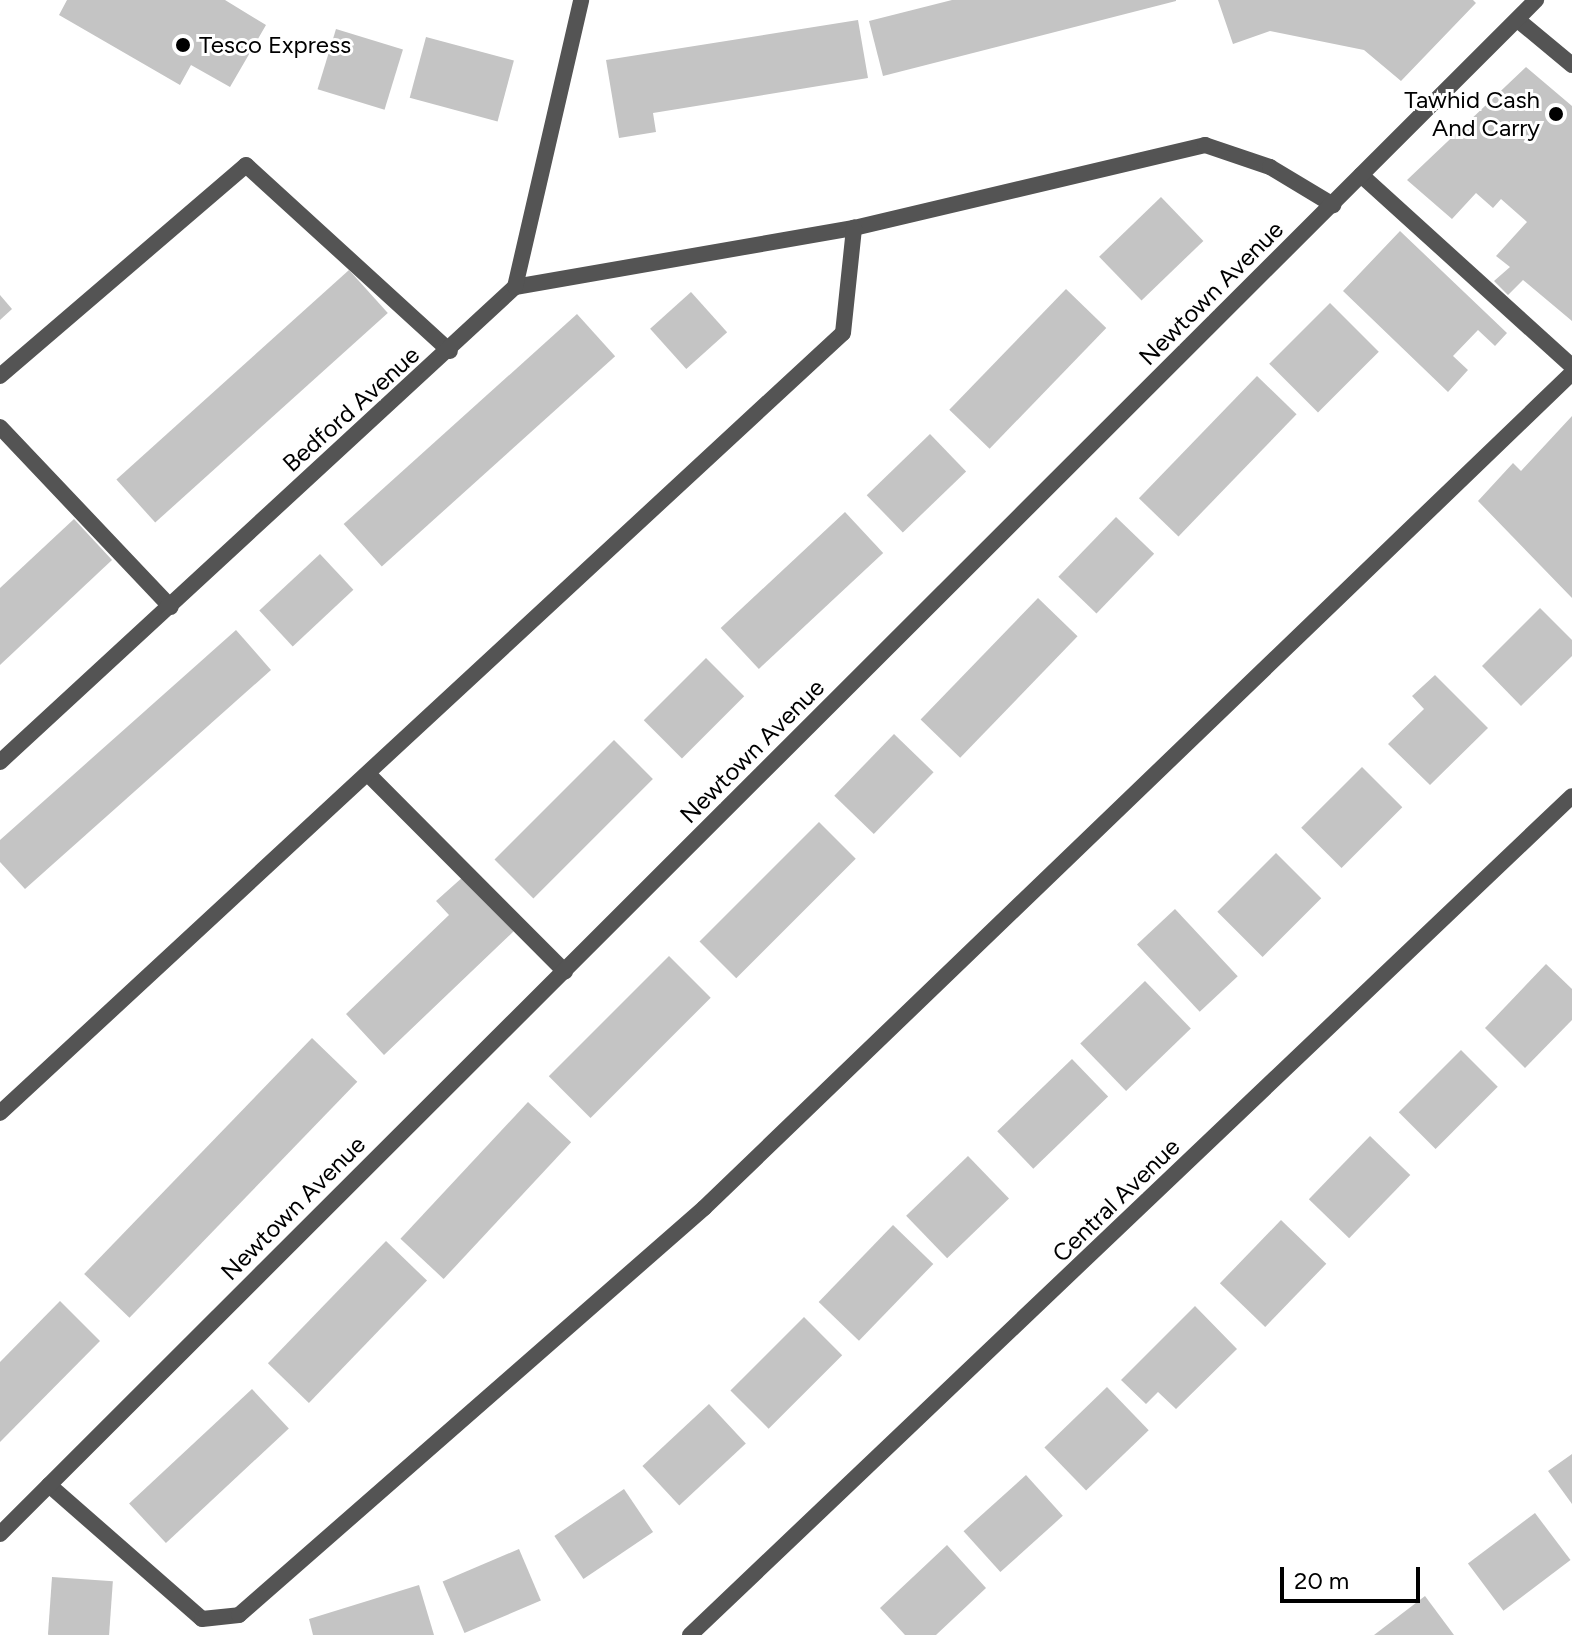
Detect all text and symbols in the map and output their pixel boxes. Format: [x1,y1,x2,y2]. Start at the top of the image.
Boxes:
place label: Tesco Express [199,31,351,59]
marker: Tesco Express [174,36,192,54]
place label: Tawhid Cash And Carry [1404,86,1540,142]
marker: Tawhid Cash And Carry [1547,105,1565,123]
street label: Newtown Avenue [1133,215,1289,371]
street label: Bedford Avenue [277,340,425,478]
street label: Newtown Avenue [674,673,830,829]
street label: Newtown Avenue [215,1130,371,1286]
street label: Central Avenue [1046,1132,1186,1268]
scale bar [1284,1551,1424,1601]
text: 20 m [1294,1566,1349,1595]

